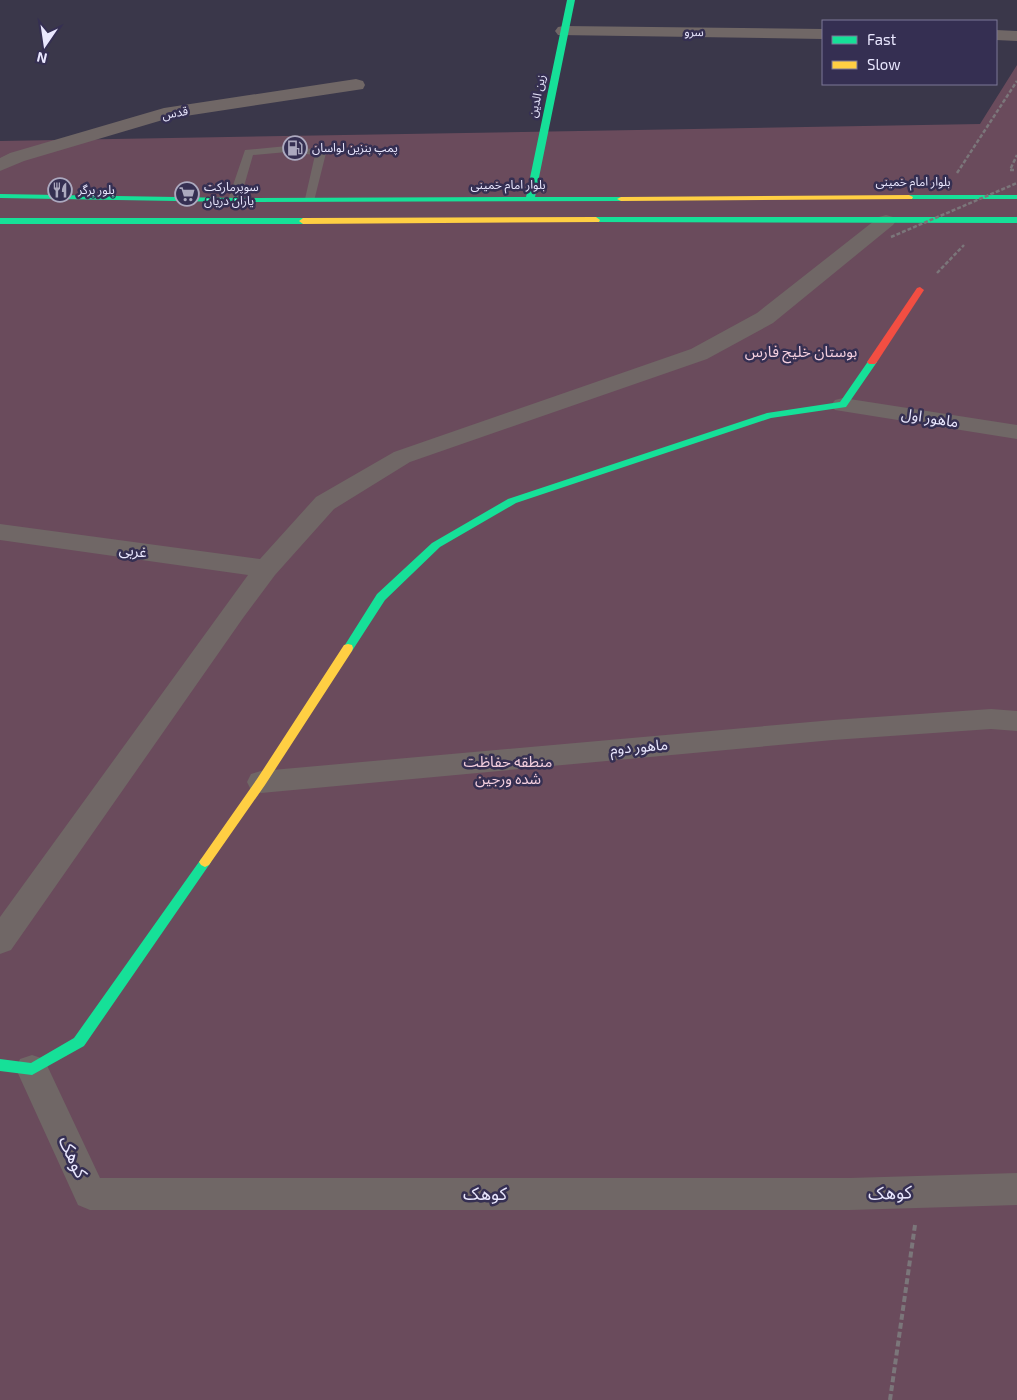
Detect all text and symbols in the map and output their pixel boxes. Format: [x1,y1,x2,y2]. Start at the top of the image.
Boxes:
north arrow [20,20,70,70]
legend [822,20,997,85]
street label: سرو [684,24,704,39]
text: Fast [867,30,897,48]
text: N [35,49,49,68]
text: Slow [867,55,901,73]
street label: زین الدین [525,73,548,119]
street label: قدس [161,103,189,122]
fuel station icon: پمپ بنزین لواسان [282,135,308,161]
place label: پمپ بنزین لواسان [312,140,398,156]
street label: بلوار امام خمینی [876,174,951,191]
restaurant icon: بلور برگر [47,177,73,203]
street label: بلوار امام خمینی [471,177,546,194]
place label: سوپرمارکت یاران دریان [204,179,259,208]
supermarket icon: سوپرمارکت یاران دریان [174,181,200,207]
place label: بلور برگر [77,182,115,197]
park label: بوستان خلیج فارس [745,342,857,364]
street label: ماهور اول [900,404,960,431]
street label: غربی [118,539,149,562]
street label: ماهور دوم [609,735,669,760]
park label: منطقه حفاظت شده ورجین [464,752,552,788]
street label: کوهک [54,1132,93,1182]
street label: کوهک [868,1180,913,1205]
street label: کوهک [463,1182,507,1205]

